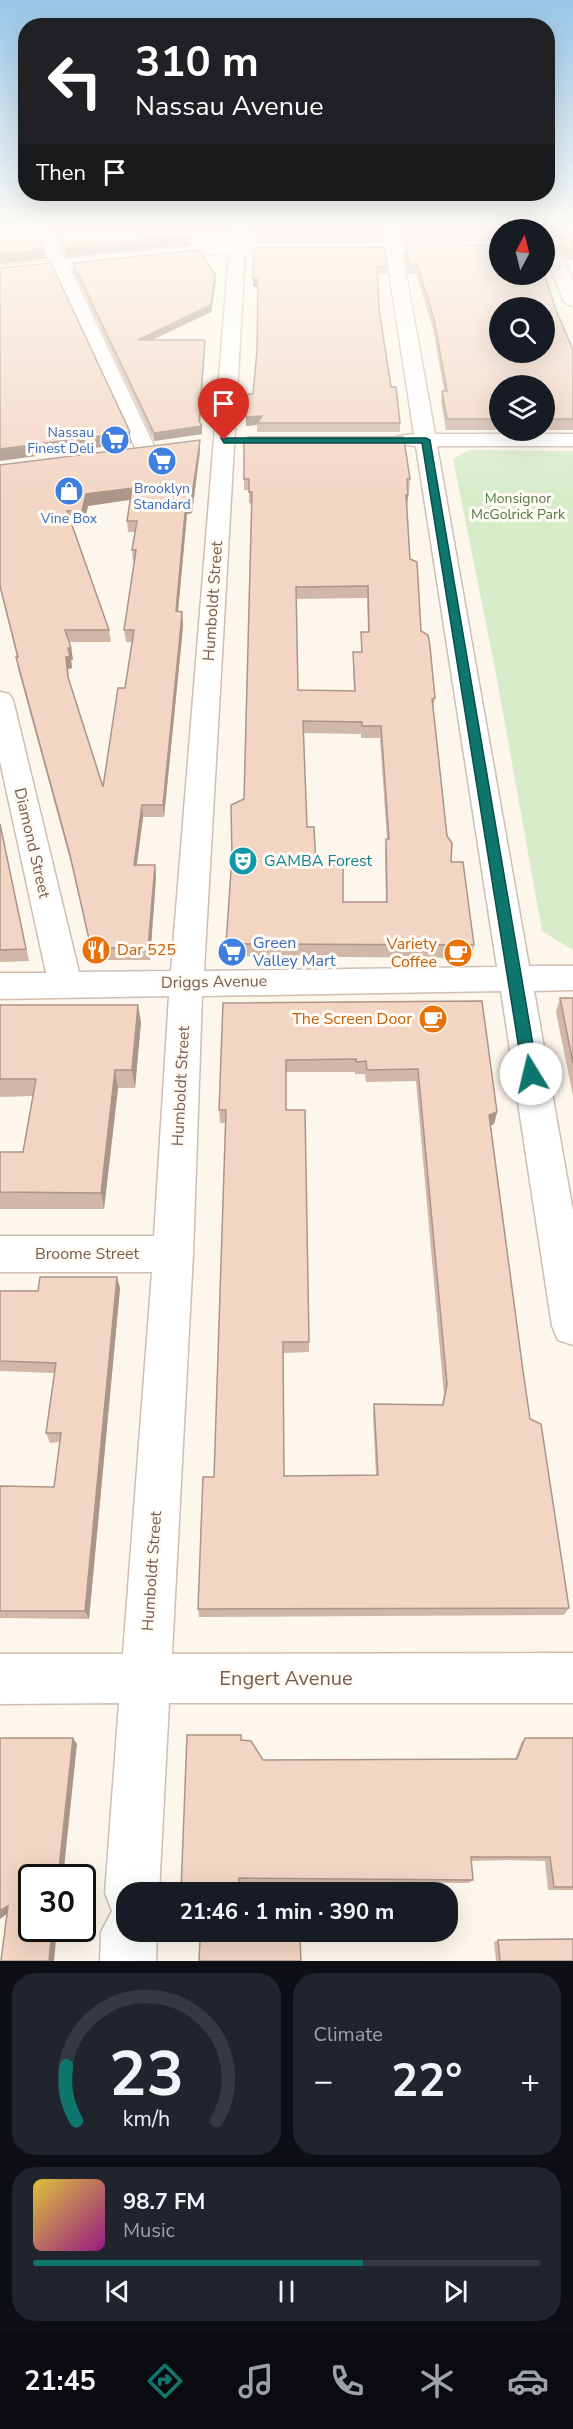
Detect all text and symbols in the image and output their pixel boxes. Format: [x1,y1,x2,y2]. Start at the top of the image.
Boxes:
text: 310 m [135,34,259,91]
icon: left [36,42,114,120]
text: Nassau Avenue [135,88,324,125]
icon: arrive [98,156,131,189]
text: Then [36,158,86,188]
north arrow [489,219,555,285]
map controls [489,219,555,441]
button: search [489,297,555,363]
button: layers [489,375,555,441]
pin [198,378,249,440]
icon: arrive [207,387,240,420]
place label: Nassau Finest Deli [27,423,94,458]
supermarket icon: Nassau Finest Deli [99,424,131,456]
supermarket icon: Brooklyn Standard [146,445,178,477]
shop icon: Vine Box [53,475,85,507]
place label: Brooklyn Standard [133,479,191,514]
park label: Monsignor McGolrick Park [471,489,566,524]
place label: Vine Box [40,509,98,528]
street label: Humboldt Street [198,540,228,662]
street label: Diamond Street [9,786,55,901]
theatre icon: GAMBA Forest [227,845,259,877]
place label: GAMBA Forest [264,850,373,872]
place label: Green Valley Mart [252,932,336,972]
place label: Variety Coffee [386,933,438,973]
restaurant icon: Dar 525 [80,934,112,966]
supermarket icon: Green Valley Mart [216,936,248,968]
cafe icon: Variety Coffee [442,937,474,969]
place label: Dar 525 [117,939,176,961]
street label: Driggs Avenue [161,970,267,994]
cafe icon: The Screen Door [417,1003,449,1035]
place label: The Screen Door [292,1008,412,1030]
street label: Humboldt Street [167,1025,195,1147]
position arrow [499,1042,563,1106]
street label: Broome Street [35,1243,139,1265]
street label: Humboldt Street [137,1510,167,1632]
street label: Engert Avenue [219,1665,353,1692]
speed limit sign: 30 [18,1864,96,1942]
text: 21:46 · 1 min · 390 m [180,1897,394,1927]
text: Climate [314,2021,383,2048]
text: 23 [109,2032,184,2117]
text: 22° [391,2051,462,2112]
text: − [314,2059,333,2104]
text: + [520,2059,540,2104]
text: km/h [123,2104,170,2134]
text: 98.7 FM [123,2187,205,2217]
text: Music [123,2217,175,2244]
icon: previous [101,2275,134,2308]
icon: pause [270,2275,303,2308]
icon: next [439,2275,472,2308]
icon: directions [144,2360,186,2402]
icon: music [235,2360,277,2402]
icon: phone [326,2360,368,2402]
icon: climate [416,2360,458,2402]
icon: car [507,2360,549,2402]
text: 21:45 [24,2363,96,2400]

